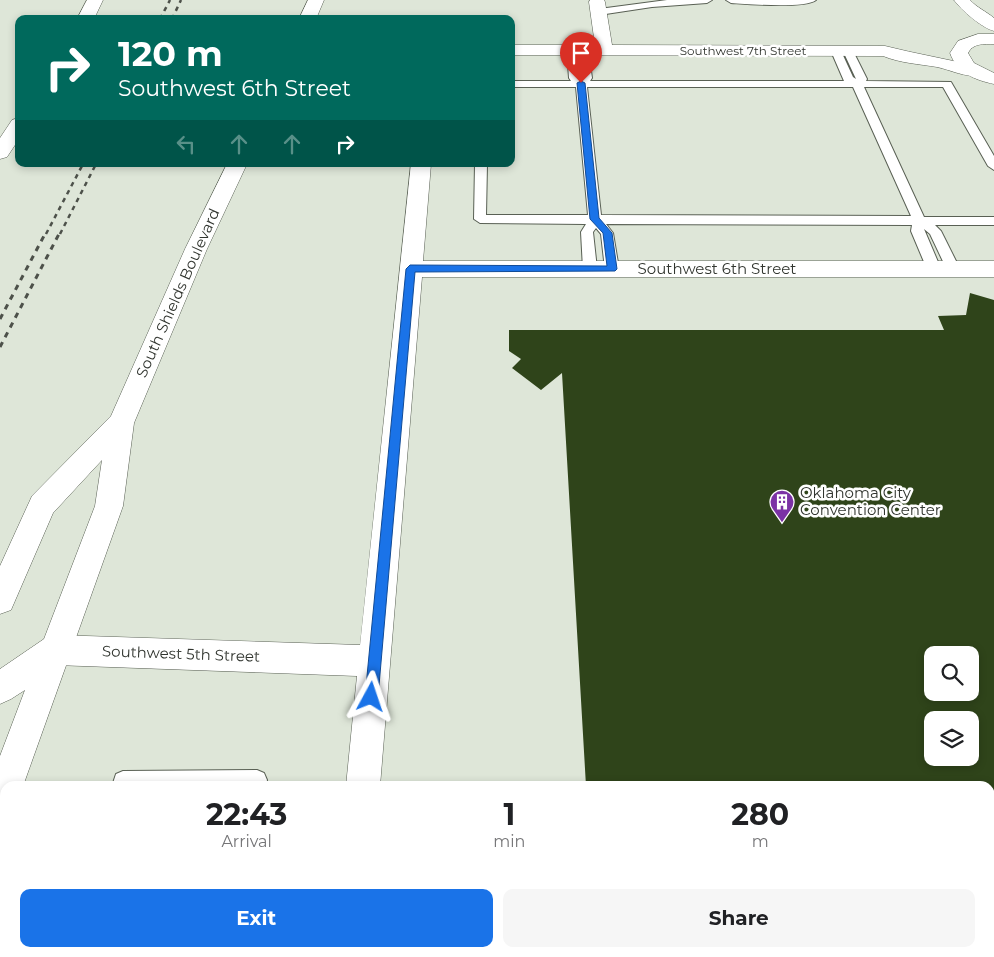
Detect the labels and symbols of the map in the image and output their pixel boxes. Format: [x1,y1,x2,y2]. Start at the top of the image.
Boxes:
pin [560,32,602,83]
street label: Southwest 7th Street [680,43,806,58]
street label: South Shields Boulevard [132,205,223,380]
street label: Southwest 6th Street [638,259,796,278]
place label: Oklahoma City Convention Center [800,483,941,519]
building icon: Oklahoma City Convention Center [769,489,795,523]
street label: Southwest 5th Street [102,641,260,666]
position arrow [344,670,396,722]

